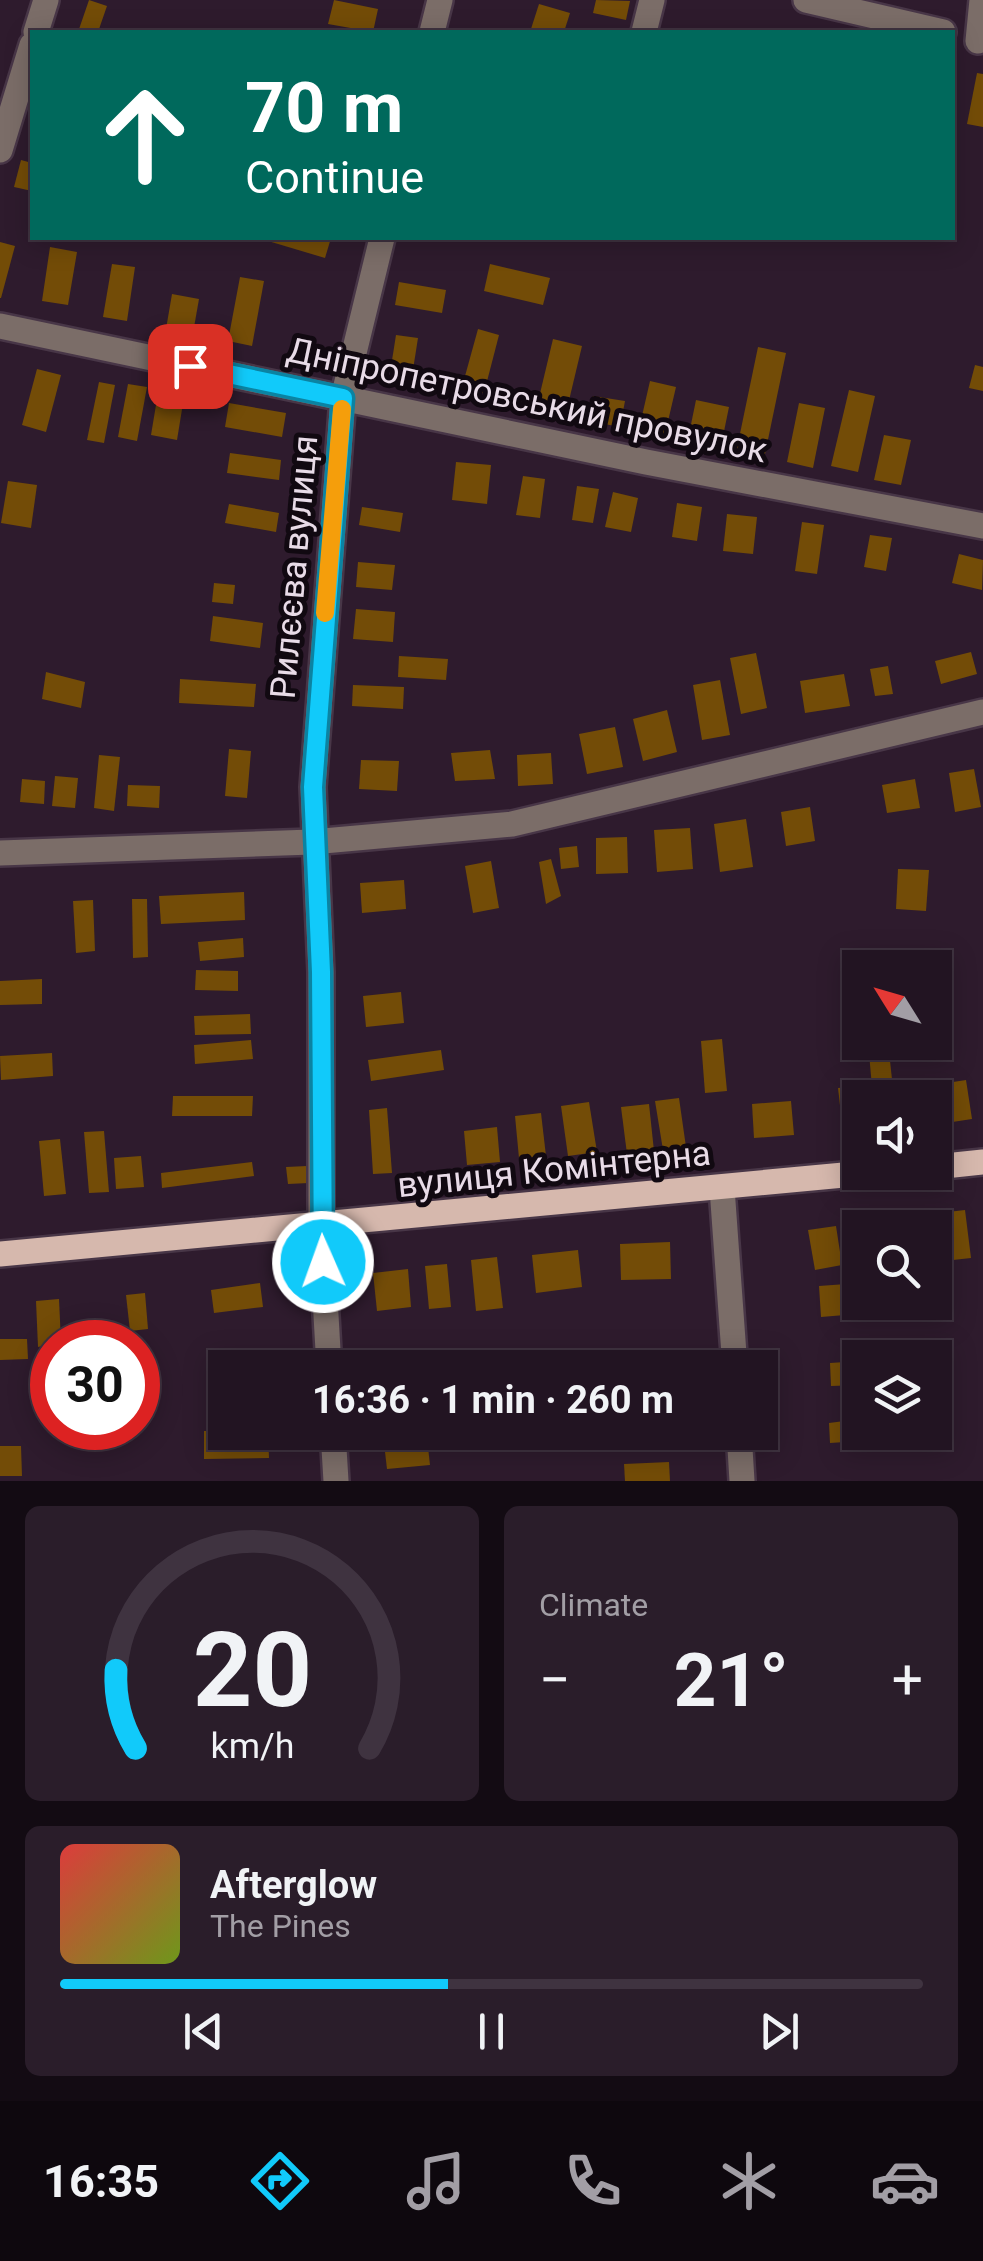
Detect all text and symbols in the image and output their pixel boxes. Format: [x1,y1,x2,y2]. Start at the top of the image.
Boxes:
text: 70 m [245,67,403,149]
icon: ahead [80,70,210,200]
text: Continue [245,151,424,204]
pin [148,324,233,409]
street label: Дніпропетровський провулок [283,330,771,471]
icon: arrive [163,339,218,394]
street label: Рилєєва вулиця [263,434,326,700]
north arrow [842,950,952,1060]
map controls [842,950,952,1450]
button: sound [842,1080,952,1190]
street label: вулиця Комінтерна [396,1133,713,1206]
position arrow [271,1210,375,1314]
button: search [842,1210,952,1320]
speed limit sign: 30 [30,1320,160,1450]
button: layers [842,1340,952,1450]
text: 16:36 · 1 min · 260 m [312,1378,674,1422]
text: Climate [539,1586,648,1624]
text: 20 [192,1610,312,1731]
text: 21° [673,1636,789,1724]
text: − [539,1648,570,1712]
text: + [892,1648,923,1712]
text: km/h [210,1725,294,1767]
text: Afterglow [210,1863,377,1907]
text: The Pines [210,1907,351,1945]
icon: previous [176,2004,231,2059]
icon: pause [464,2004,519,2059]
icon: next [752,2004,807,2059]
icon: directions [245,2146,315,2216]
icon: music [401,2146,471,2216]
icon: phone [558,2146,628,2216]
icon: climate [714,2146,784,2216]
icon: car [870,2146,940,2216]
text: 16:35 [43,2155,159,2208]

